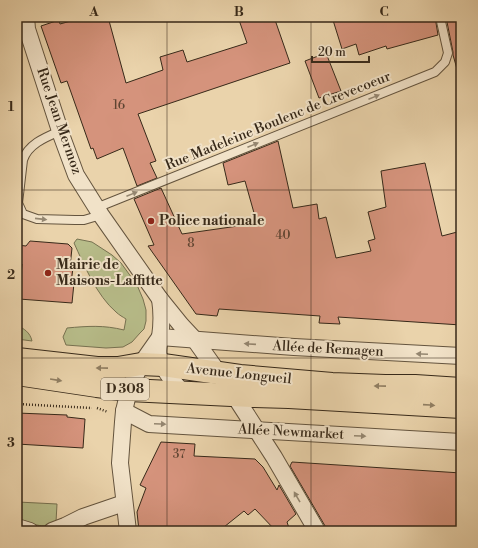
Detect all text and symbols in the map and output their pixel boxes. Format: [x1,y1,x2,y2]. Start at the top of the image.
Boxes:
text: A [88,4,99,20]
text: B [234,4,244,20]
text: C [379,4,389,20]
scale bar [312,38,369,64]
text: 20 m [318,45,346,60]
street label: Rue Jean Mermoz [32,65,86,177]
street label: Rue Madeleine Boulenc de Crevecoeur [163,67,393,175]
one-way arrow [368,93,380,99]
house number: 16 [113,98,125,113]
text: 1 [8,99,15,115]
one-way arrow [248,142,260,148]
one-way arrow [127,190,139,196]
place label: Police nationale [159,212,265,230]
one-way arrow [35,215,47,222]
marker: Police nationale [146,216,156,226]
house number: 40 [275,228,291,243]
house number: 8 [187,236,195,251]
place label: Mairie de Maisons-Laffitte [56,256,163,290]
text: 2 [7,267,15,283]
marker: Mairie de Maisons-Laffitte [43,268,53,278]
street label: Allée de Remagen [271,337,385,361]
one-way arrow [244,341,256,348]
one-way arrow [415,351,428,357]
street label: Avenue Longueil [185,359,292,388]
one-way arrow [96,364,108,371]
one-way arrow [49,377,62,383]
road number: D 308 [101,378,149,400]
one-way arrow [373,383,386,389]
one-way arrow [423,401,435,408]
street label: Allée Newmarket [236,420,345,444]
one-way arrow [154,421,166,428]
one-way arrow [354,432,366,439]
text: 3 [7,435,15,451]
house number: 37 [173,447,185,462]
one-way arrow [294,491,301,503]

